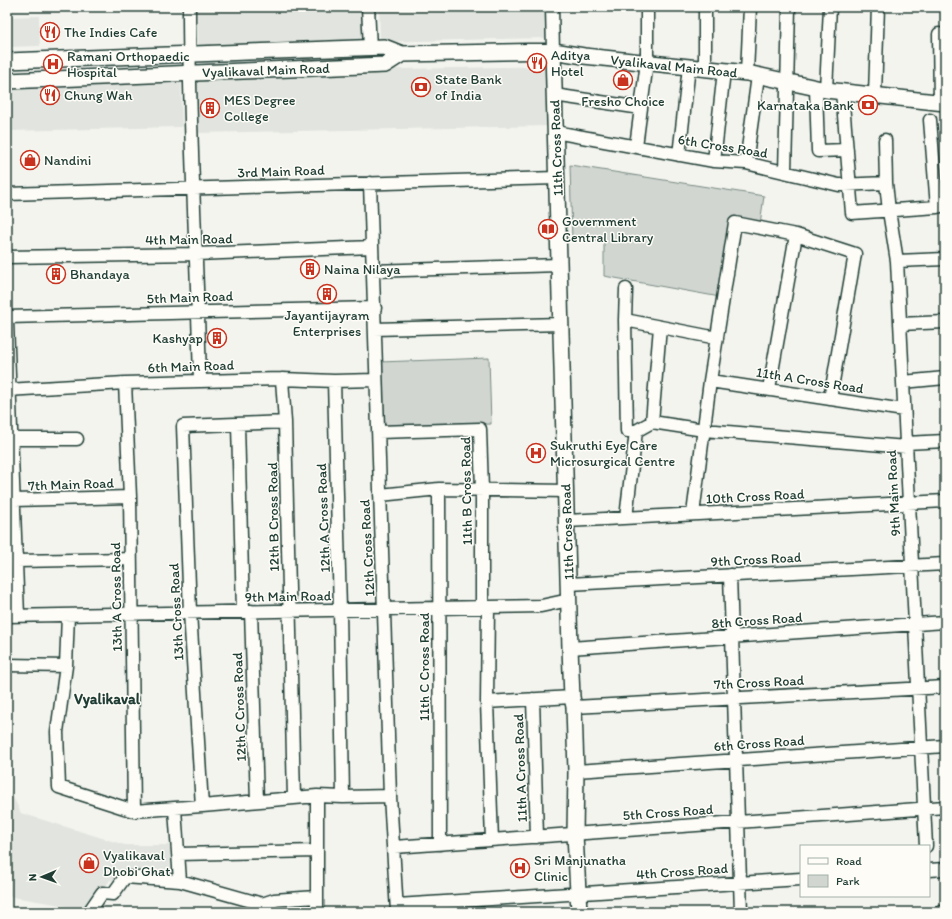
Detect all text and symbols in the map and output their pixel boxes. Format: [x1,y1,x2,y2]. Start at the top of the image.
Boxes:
restaurant icon: The Indies Cafe [39,21,61,43]
place label: The Indies Cafe [64,24,158,41]
place label: Aditya Hotel [551,47,590,80]
place label: Ramani Orthopaedic Hospital [67,48,190,81]
street label: Vyalikaval Main Road [610,51,739,82]
restaurant icon: Aditya Hotel [526,52,548,74]
hospital icon: Ramani Orthopaedic Hospital [42,53,64,75]
street label: Vyalikaval Main Road [202,60,330,81]
shop icon: Fresho Choice [612,69,634,91]
place label: State Bank of India [435,71,503,104]
bank icon: State Bank of India [410,76,432,98]
restaurant icon: Chung Wah [39,84,61,106]
place label: Chung Wah [64,87,133,104]
place label: MES Degree College [224,92,296,125]
place label: Fresho Choice [581,93,665,110]
bank icon: Karnataka Bank [857,94,879,116]
building icon: MES Degree College [199,97,221,119]
place label: Karnataka Bank [757,97,855,114]
street label: 11th Cross Road [546,99,567,197]
street label: 6th Cross Road [677,131,770,162]
shop icon: Nandini [19,149,41,171]
place label: Nandini [44,152,91,169]
street label: 3rd Main Road [237,161,325,182]
place label: Government Central Library [562,213,654,246]
library icon: Government Central Library [537,218,559,240]
street label: 4th Main Road [145,230,233,249]
building icon: Naina Nilaya [299,258,321,280]
place label: Naina Nilaya [324,261,401,278]
building icon: Bhandaya [45,263,67,285]
place label: Bhandaya [70,266,130,283]
building icon: Jayantijayram Enterprises [316,283,338,305]
street label: 5th Main Road [146,287,234,308]
place label: Jayantijayram Enterprises [285,307,370,340]
building icon: Kashyap [206,327,228,349]
place label: Kashyap [152,330,203,347]
street label: 6th Main Road [147,356,235,377]
street label: 11th A Cross Road [755,364,865,397]
street label: 11th B Cross Road [457,436,476,545]
place label: Sukruthi Eye Care Microsurgical Centre [550,437,675,470]
hospital icon: Sukruthi Eye Care Microsurgical Centre [525,442,547,464]
street label: 9th Main Road [883,449,904,537]
street label: 12th B Cross Road [264,462,283,572]
street label: 12th A Cross Road [313,463,334,573]
street label: 7th Main Road [28,474,115,495]
street label: 11th Cross Road [557,483,578,581]
street label: 10th Cross Road [705,485,805,508]
street label: 12th Cross Road [356,498,379,597]
street label: 13th A Cross Road [107,542,126,652]
street label: 9th Cross Road [710,549,802,570]
street label: 13th Cross Road [165,562,188,661]
street label: 9th Main Road [245,587,332,606]
street label: 8th Cross Road [711,609,804,632]
street label: 11th C Cross Road [416,612,433,721]
street label: 12th C Cross Road [229,652,250,762]
street label: 7th Cross Road [713,672,805,693]
district label: Vyalikaval [74,690,141,709]
street label: 11th A Cross Road [510,713,531,823]
street label: 6th Cross Road [713,732,805,755]
street label: 5th Cross Road [622,801,714,824]
legend [800,845,930,897]
place label: Vyalikaval Dhobi Ghat [103,847,171,880]
shop icon: Vyalikaval Dhobi Ghat [78,852,100,874]
place label: Sri Manjunatha Clinic [534,852,626,885]
text: Road [836,854,862,868]
north arrow [22,857,62,897]
hospital icon: Sri Manjunatha Clinic [509,857,531,879]
street label: 4th Cross Road [636,860,729,883]
text: N [26,873,39,881]
text: Park [836,874,860,888]

